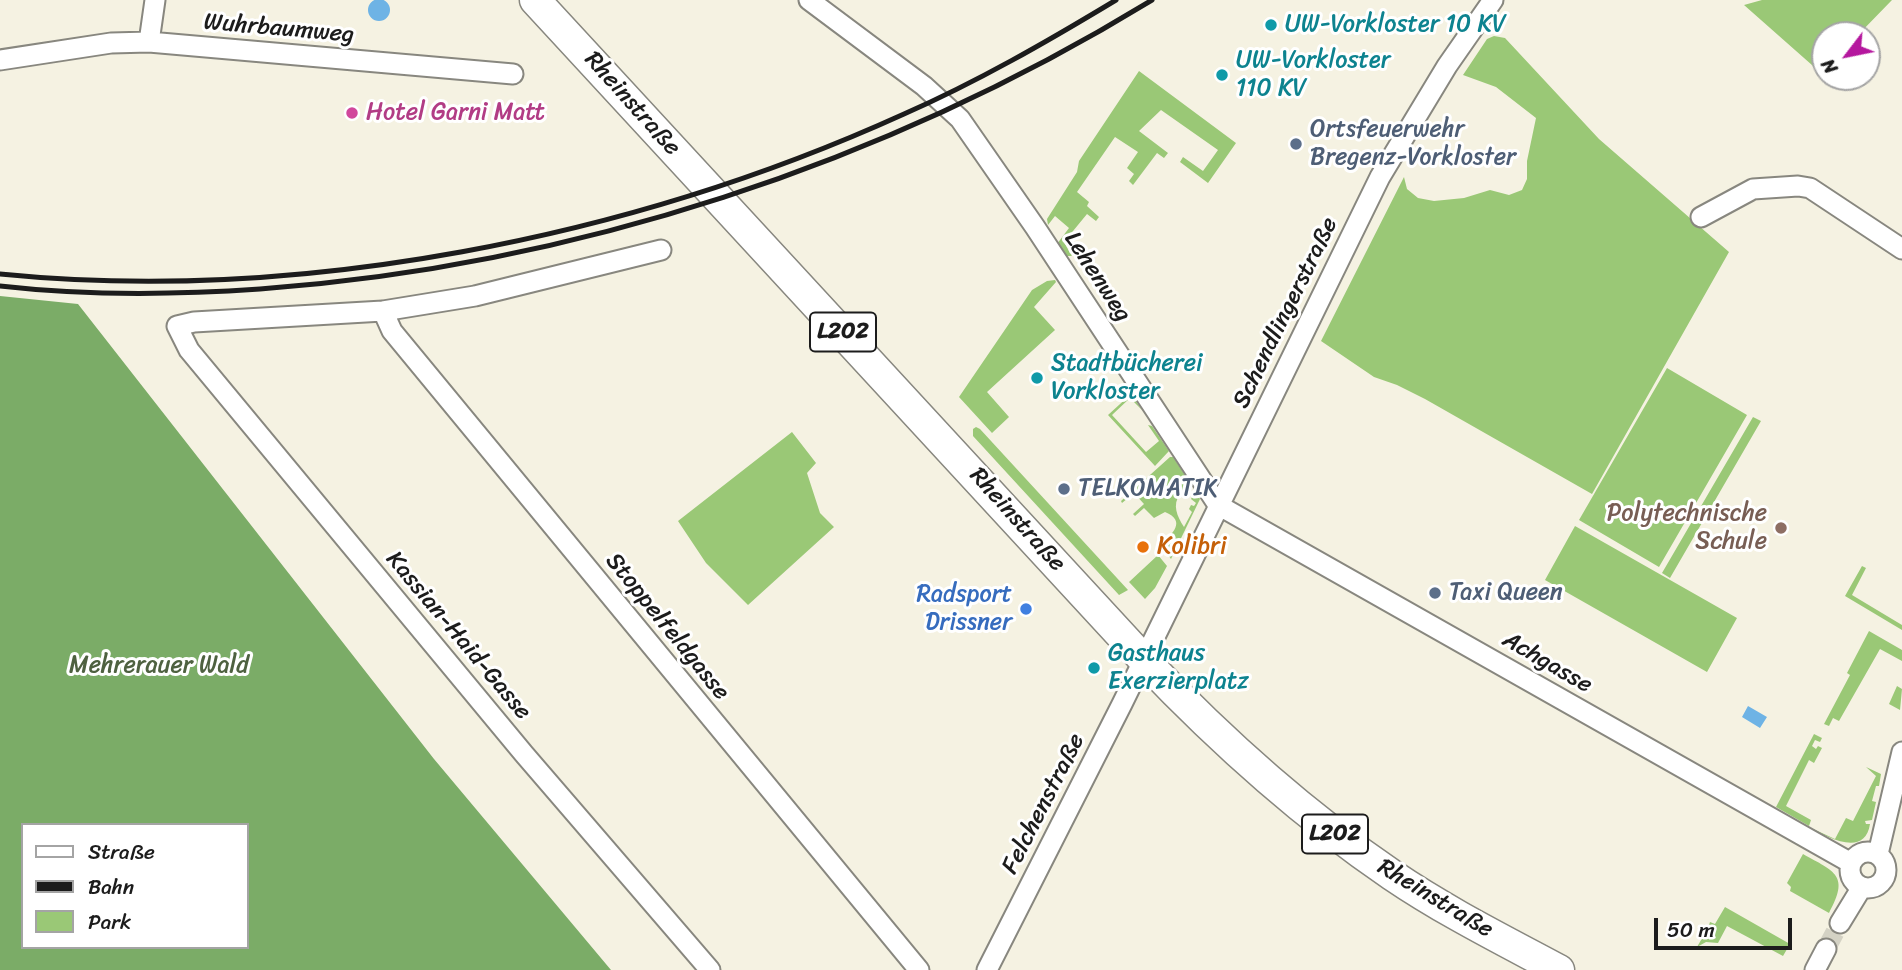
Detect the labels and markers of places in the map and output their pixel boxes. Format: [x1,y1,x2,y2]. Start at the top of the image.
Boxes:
place label: UW-Vorkloster 10 KV [1285,11,1506,39]
marker: UW-Vorkloster 10 KV [1263,17,1279,33]
place label: UW-Vorkloster 110 KV [1236,47,1390,103]
marker: UW-Vorkloster 110 KV [1214,67,1230,83]
place label: Hotel Garni Matt [366,99,545,127]
marker: Hotel Garni Matt [344,105,360,121]
place label: Ortsfeuerwehr Bregenz-Vorkloster [1310,116,1516,172]
marker: Ortsfeuerwehr Bregenz-Vorkloster [1288,136,1304,152]
place label: Stadtbücherei Vorkloster [1051,350,1203,406]
marker: Stadtbücherei Vorkloster [1029,370,1045,386]
place label: TELKOMATIK [1078,475,1218,503]
marker: TELKOMATIK [1056,481,1072,497]
place label: Polytechnische Schule [1607,500,1767,556]
marker: Polytechnische Schule [1773,520,1789,536]
place label: Kolibri [1157,533,1227,561]
marker: Kolibri [1135,539,1151,555]
place label: Taxi Queen [1449,579,1563,607]
place label: Radsport Drissner [917,581,1012,637]
marker: Taxi Queen [1427,585,1443,601]
marker: Radsport Drissner [1018,601,1034,617]
place label: Gasthaus Exerzierplatz [1108,640,1249,696]
marker: Gasthaus Exerzierplatz [1086,660,1102,676]

